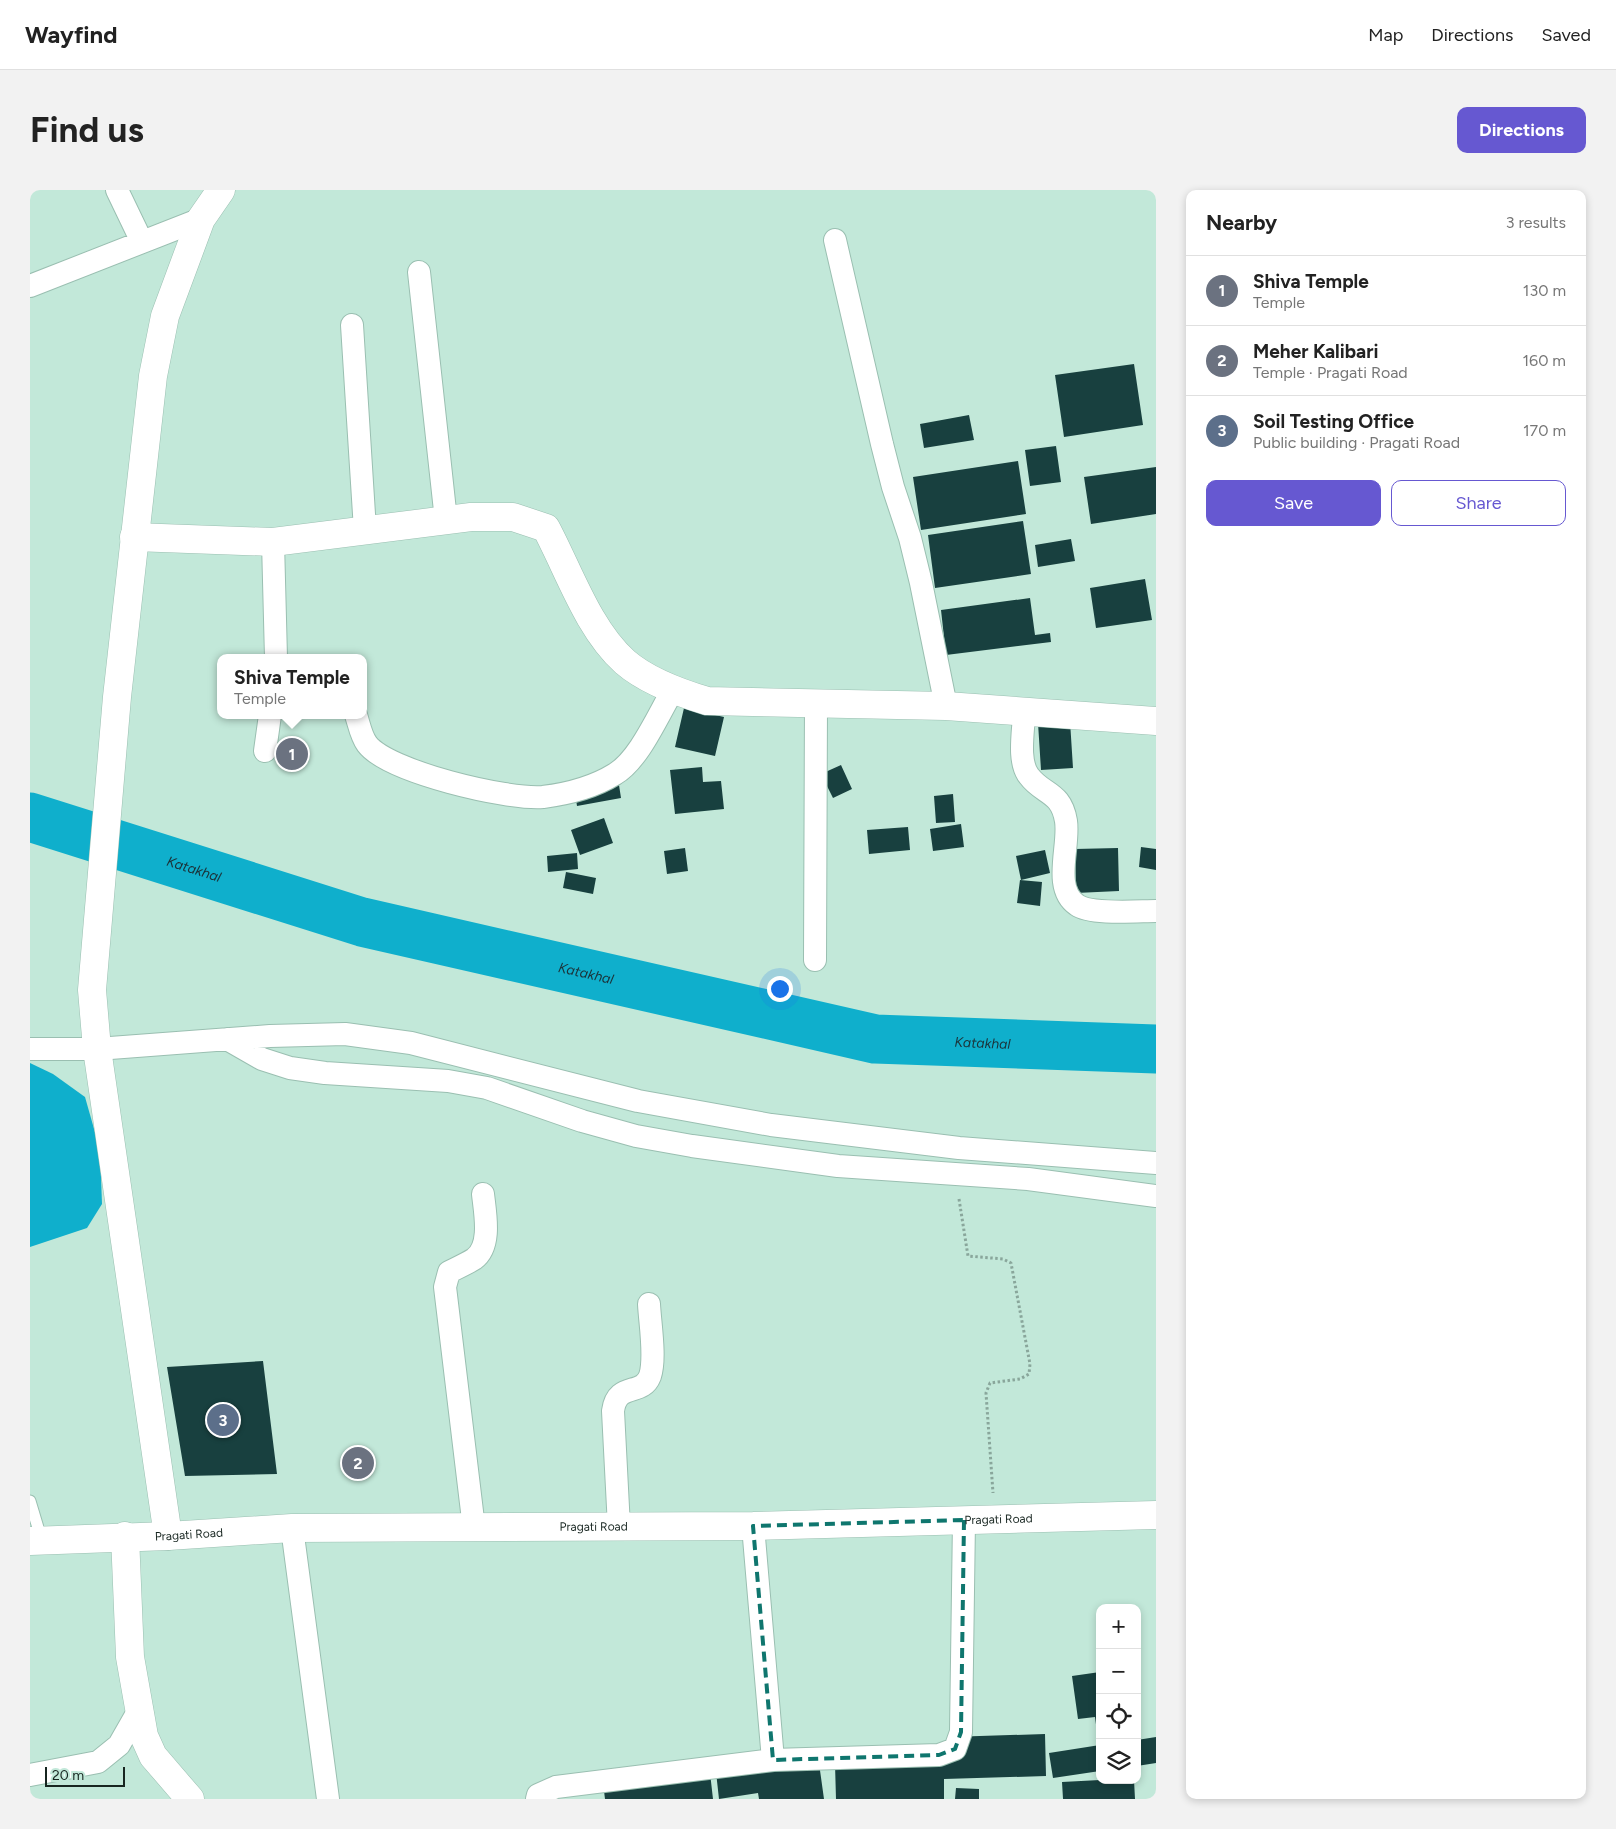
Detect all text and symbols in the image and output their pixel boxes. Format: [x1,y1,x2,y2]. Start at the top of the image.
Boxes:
text: Wayfind [25,20,118,49]
text: Map [1368,24,1403,46]
text: Directions [1431,24,1513,46]
text: Saved [1541,24,1591,46]
button: Directions [1457,107,1586,153]
text: Find us [30,109,144,151]
text: Nearby [1206,210,1277,235]
text: 3 results [1506,213,1566,232]
text: Shiva Temple [1253,270,1369,293]
text: 1 [1219,281,1225,300]
text: 130 m [1523,281,1566,300]
text: Temple [1253,293,1305,312]
text: Meher Kalibari [1253,340,1378,363]
text: 2 [1217,351,1227,370]
text: 160 m [1523,351,1566,370]
text: Temple · Pragati Road [1253,363,1408,382]
text: Soil Testing Office [1253,410,1414,433]
text: 3 [1218,421,1226,440]
text: 170 m [1523,421,1566,440]
text: Public building · Pragati Road [1253,433,1460,452]
button: Save [1206,480,1381,526]
button: Share [1391,480,1566,526]
popup [217,654,367,719]
text: Shiva Temple [234,666,350,689]
text: Temple [234,689,286,708]
pin: 1 [276,735,308,773]
water label: Katakhal [164,853,224,886]
water label: Katakhal [557,959,616,988]
your location [767,976,793,1002]
water label: Katakhal [954,1034,1012,1053]
pin: 3 [207,1401,239,1439]
pin: 2 [342,1444,374,1482]
street label: Pragati Road [964,1511,1033,1527]
street label: Pragati Road [560,1520,628,1534]
street label: Pragati Road [155,1525,223,1543]
map controls [1096,1604,1141,1784]
button: + [1096,1604,1141,1649]
button: − [1096,1649,1141,1694]
button: locate [1096,1694,1141,1739]
button: layers [1096,1739,1141,1784]
scale bar [45,1764,125,1787]
text: 20 m [52,1767,84,1784]

